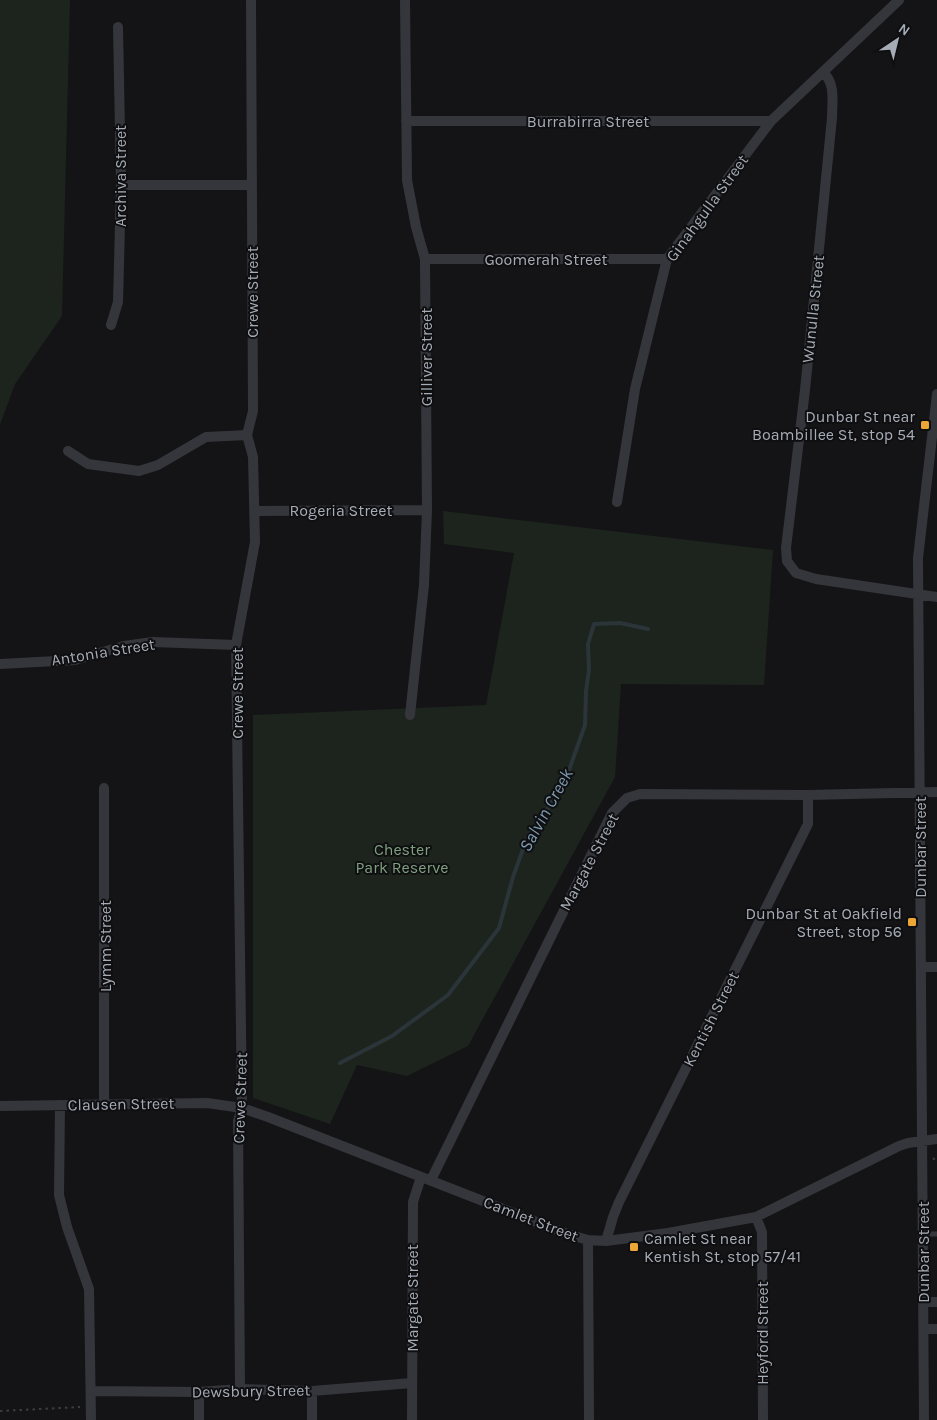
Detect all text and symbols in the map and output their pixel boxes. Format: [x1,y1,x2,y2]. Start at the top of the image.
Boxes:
north arrow [872,15,922,65]
text: N [895,20,913,40]
street label: Burrabirra Street [527,112,649,131]
street label: Archiva Street [111,125,130,227]
street label: Ginahgulla Street [662,151,752,265]
street label: Crewe Street [243,246,262,338]
street label: Goomerah Street [485,250,607,269]
street label: Wunulla Street [798,254,828,364]
street label: Gilliver Street [417,308,436,406]
place label: Dunbar St near Boambillee St, stop 54 [752,407,915,444]
marker: Dunbar St near Boambillee St, stop 54 [919,419,931,431]
street label: Rogeria Street [290,501,392,520]
street label: Antonia Street [50,634,156,670]
street label: Crewe Street [228,647,247,739]
water label: Salvin Creek [514,764,578,856]
street label: Dunbar Street [911,796,930,898]
street label: Margate Street [555,810,623,914]
park label: Chester Park Reserve [356,840,448,877]
street label: Lymm Street [96,900,115,992]
place label: Dunbar St at Oakfield Street, stop 56 [746,904,902,941]
marker: Dunbar St at Oakfield Street, stop 56 [906,916,918,928]
street label: Kentish Street [679,968,743,1070]
street label: Crewe Street [229,1052,251,1144]
street label: Clausen Street [67,1094,175,1114]
street label: Camlet Street [481,1192,581,1246]
street label: Dunbar Street [914,1201,933,1303]
place label: Camlet St near Kentish St, stop 57/41 [644,1229,801,1266]
marker: Camlet St near Kentish St, stop 57/41 [628,1241,640,1253]
street label: Margate Street [403,1244,422,1352]
street label: Heyford Street [753,1281,772,1385]
street label: Dewsbury Street [191,1380,311,1402]

